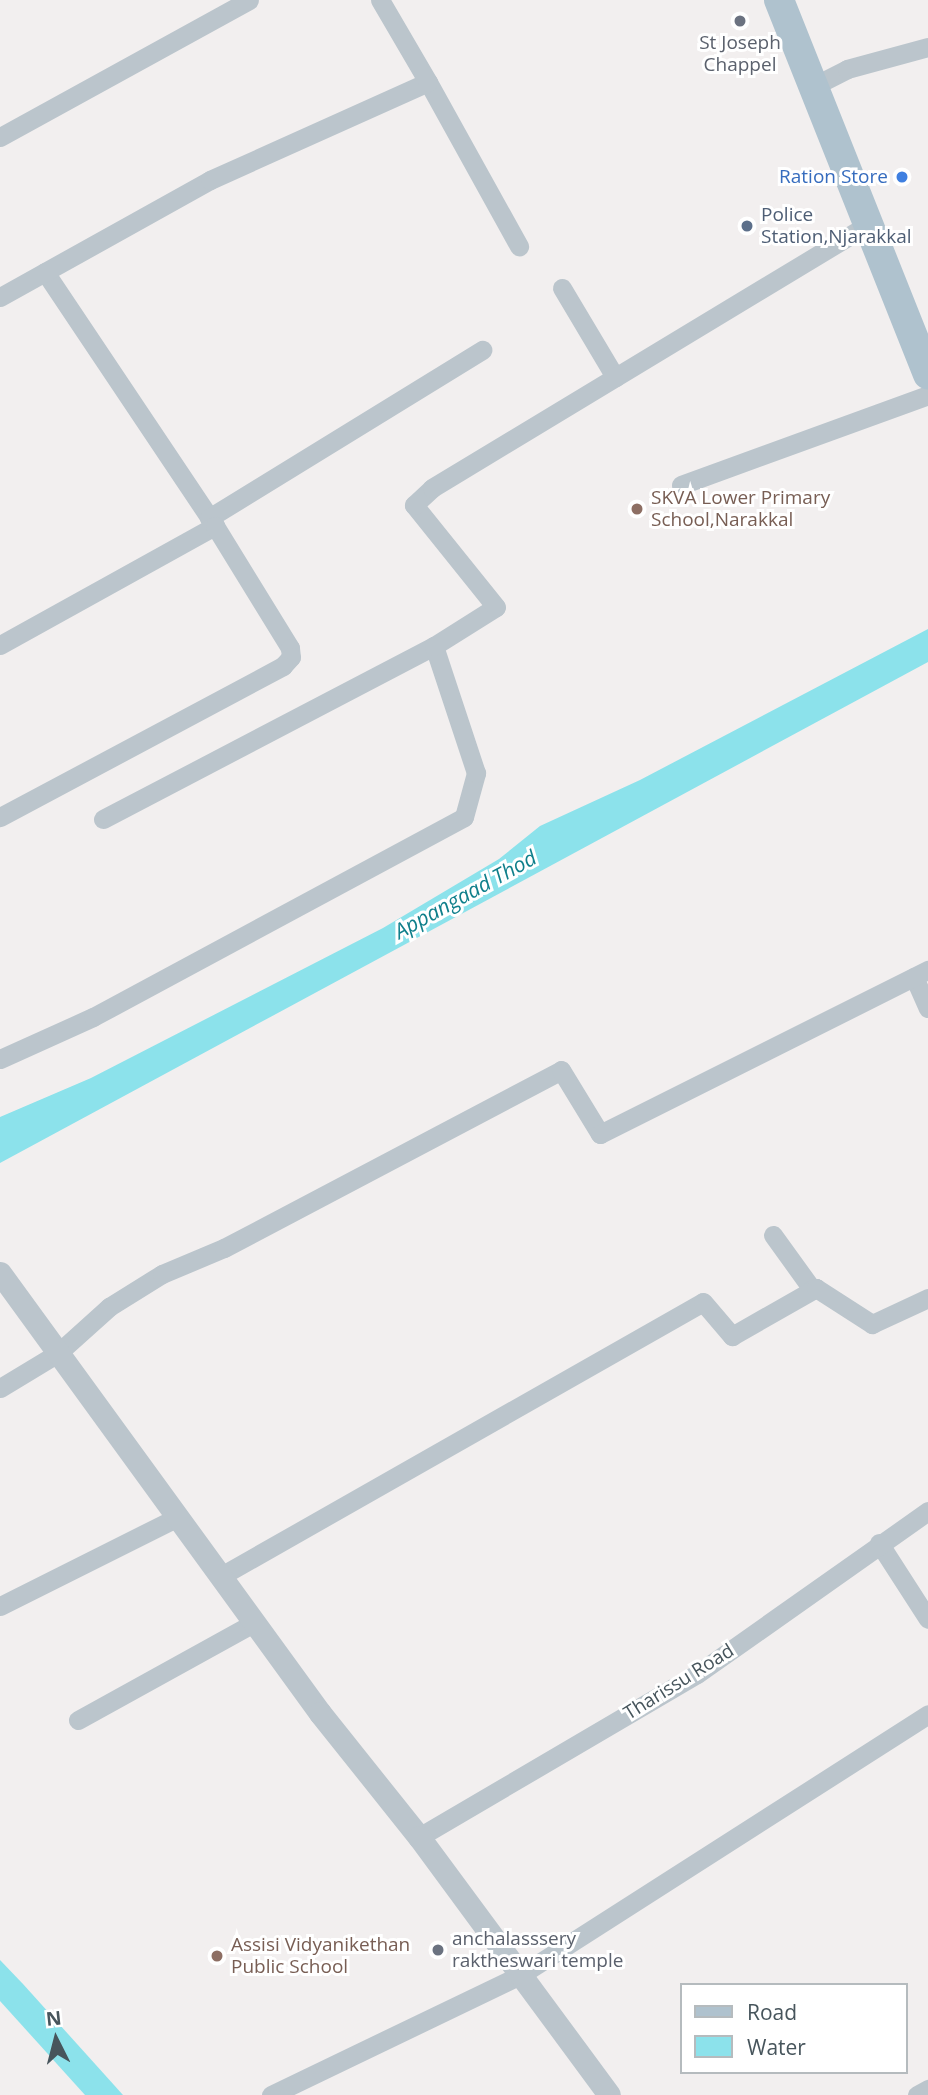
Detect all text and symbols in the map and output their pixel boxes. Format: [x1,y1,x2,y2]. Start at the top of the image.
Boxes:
marker: St Joseph Chappel [732,13,748,29]
place label: St Joseph Chappel [699,32,781,76]
place label: Ration Store [779,166,888,188]
marker: Ration Store [894,169,910,185]
place label: Police Station,Njarakkal [761,204,912,248]
marker: Police Station,Njarakkal [739,218,755,234]
place label: SKVA Lower Primary School,Narakkal [651,487,830,531]
marker: SKVA Lower Primary School,Narakkal [629,501,645,517]
water label: Appangaad Thod [389,844,541,944]
street label: Tharissu Road [620,1639,738,1725]
place label: anchalasssery raktheswari temple [452,1928,623,1972]
place label: Assisi Vidyanikethan Public School [231,1934,410,1978]
marker: anchalasssery raktheswari temple [430,1942,446,1958]
marker: Assisi Vidyanikethan Public School [209,1948,225,1964]
legend [680,1983,907,2074]
text: Road [747,1998,797,2026]
north arrow [21,2004,91,2074]
text: N [45,2004,63,2032]
text: Water [747,2033,806,2061]

